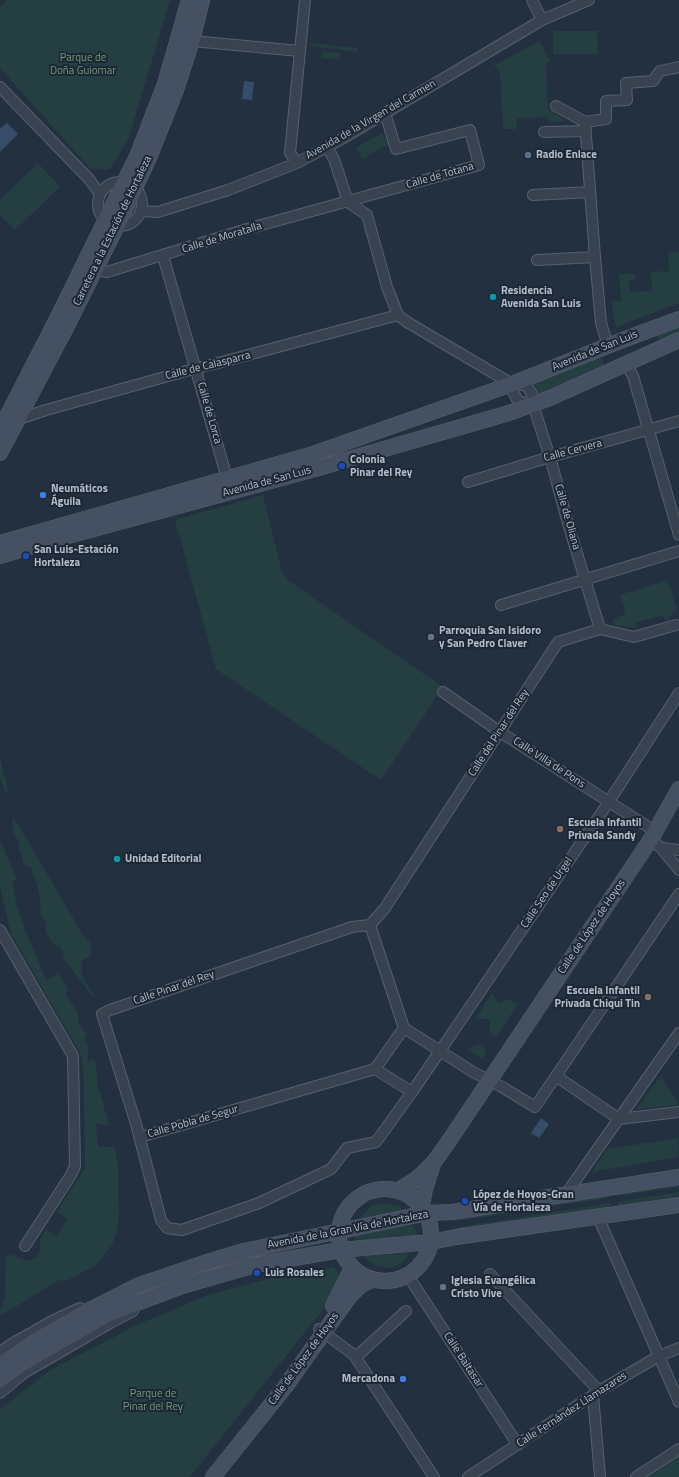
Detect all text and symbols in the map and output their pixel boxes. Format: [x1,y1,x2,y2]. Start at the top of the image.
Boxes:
park label: Parque de Doña Guiomar [50,51,116,77]
street label: Avenida de la Virgen del Carmen [304,77,438,163]
place label: Radio Enlace [536,148,597,162]
marker: Radio Enlace [523,150,533,160]
street label: Carretera a la Estación de Hortaleza [71,154,155,308]
street label: Calle de Totana [405,160,475,192]
street label: Calle de Moratalla [181,220,263,256]
place label: Residencia Avenida San Luis [501,284,581,310]
marker: Residencia Avenida San Luis [488,292,498,302]
street label: Avenida de San Luis [550,328,640,374]
street label: Calle de Calasparra [164,349,252,383]
street label: Calle de Lorca [194,381,224,445]
street label: Calle Cervera [542,437,604,465]
place label: Colonia Pinar del Rey [350,453,412,479]
marker: Colonia Pinar del Rey [337,461,347,471]
street label: Avenida de San Luis [221,464,313,500]
place label: Neumáticos Águila [51,482,108,508]
street label: Calle de Oliana [551,483,583,551]
marker: Neumáticos Águila [38,490,48,500]
place label: San Luis-Estación Hortaleza [34,543,118,569]
marker: San Luis-Estación Hortaleza [21,551,31,561]
place label: Parroquia San Isidoro y San Pedro Claver [439,624,541,650]
marker: Parroquia San Isidoro y San Pedro Claver [426,632,436,642]
street label: Calle del Pinar del Rey [466,687,532,779]
street label: Calle Villa de Pons [510,735,588,791]
place label: Escuela Infantil Privada Sandy [568,816,642,842]
marker: Escuela Infantil Privada Sandy [555,824,565,834]
place label: Unidad Editorial [125,852,201,866]
marker: Unidad Editorial [112,854,122,864]
street label: Calle Seo de Urgel [518,855,576,931]
street label: Calle de López de Hoyos [555,877,629,977]
street label: Calle Pinar del Rey [132,968,216,1008]
place label: Escuela Infantil Privada Chiqui Tin [555,984,640,1010]
marker: Escuela Infantil Privada Chiqui Tin [643,992,653,1002]
street label: Calle Pobla de Segur [146,1103,240,1141]
place label: López de Hoyos-Gran Vía de Hortaleza [473,1188,574,1214]
marker: López de Hoyos-Gran Vía de Hortaleza [460,1196,470,1206]
street label: Avenida de la Gran Vía de Hortaleza [267,1208,429,1252]
place label: Luis Rosales [265,1266,324,1280]
marker: Luis Rosales [252,1268,262,1278]
place label: Iglesia Evangélica Cristo Vive [451,1274,536,1300]
marker: Iglesia Evangélica Cristo Vive [438,1282,448,1292]
street label: Calle de López de Hoyos [266,1310,342,1408]
street label: Calle Baltasar [440,1330,486,1390]
street label: Calle Fernández Llamazares [515,1369,629,1451]
place label: Mercadona [342,1372,395,1386]
marker: Mercadona [398,1374,408,1384]
park label: Parque de Pinar del Rey [123,1387,183,1413]

